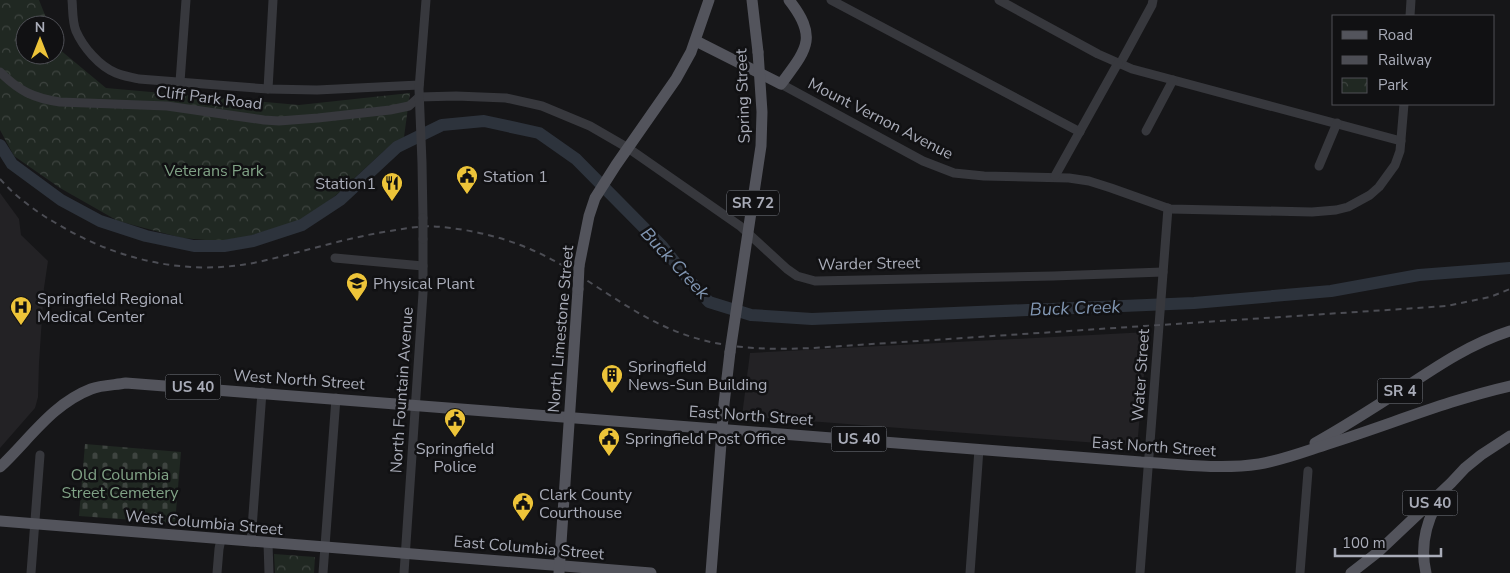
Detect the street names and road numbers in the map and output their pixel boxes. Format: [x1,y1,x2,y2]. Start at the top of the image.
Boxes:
street label: Spring Street [730,48,756,144]
street label: Mount Vernon Avenue [804,73,957,165]
street label: Cliff Park Road [154,81,263,115]
road number: SR 72 [727,190,779,216]
street label: North Limestone Street [543,244,579,414]
street label: Warder Street [818,252,921,276]
street label: North Fountain Avenue [385,306,419,474]
street label: Water Street [1127,328,1155,422]
street label: West North Street [232,364,366,396]
road number: US 40 [166,374,220,400]
road number: SR 4 [1378,378,1422,404]
street label: East North Street [688,401,814,431]
road number: US 40 [832,426,886,452]
street label: East North Street [1091,432,1217,462]
road number: US 40 [1402,490,1458,516]
street label: West Columbia Street [124,505,284,541]
street label: East Columbia Street [453,530,605,566]

